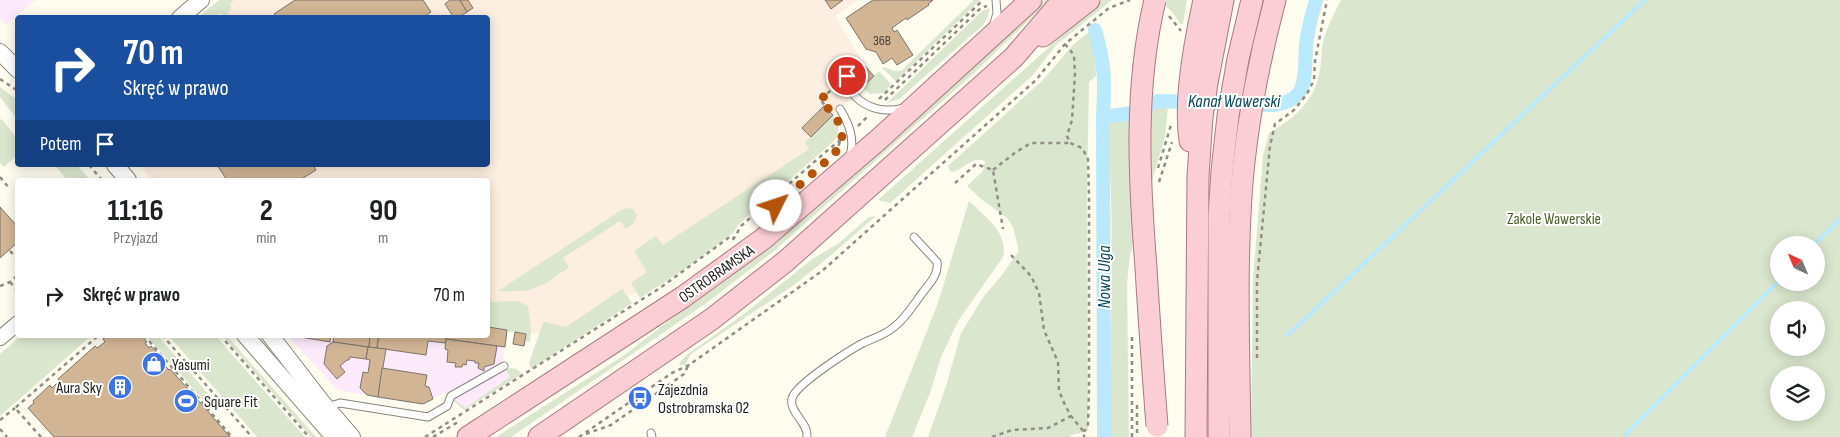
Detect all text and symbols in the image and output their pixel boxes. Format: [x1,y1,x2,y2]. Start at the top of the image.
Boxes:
text: 70 m [123,32,183,75]
house number: 36B [873,32,891,49]
icon: right [40,35,105,100]
pin [826,55,868,97]
icon: arrive [833,62,861,90]
text: Skręć w prawo [123,75,229,102]
water label: Kanał Wawerski [1188,91,1281,112]
icon: arrive [91,130,119,158]
text: Potem [40,133,81,156]
position arrow [749,179,801,231]
text: 11:16 [108,193,164,229]
text: 2 [260,193,273,229]
text: 90 [369,193,397,229]
park label: Zakole Wawerskie [1507,210,1601,229]
text: Przyjazd [113,229,158,248]
text: min [256,229,276,248]
text: m [378,229,388,248]
north arrow [1770,236,1825,291]
map controls [1770,236,1825,421]
street label: OSTROBRAMSKA [675,241,758,307]
water label: Nowa Ulga [1094,245,1115,308]
icon: right [40,282,68,310]
text: Skręć w prawo [83,284,180,307]
text: 70 m [434,284,465,307]
button: sound [1770,301,1825,356]
shop icon: Yasumi [141,351,167,377]
place label: Yasumi [172,356,210,375]
button: layers [1770,366,1825,421]
building icon: Aura Sky [107,374,133,400]
place label: Aura Sky [55,379,102,398]
place label: Zajezdnia Ostrobramska 02 [658,381,749,418]
bus stop icon: Zajezdnia Ostrobramska 02 [627,385,653,411]
sports icon: Square Fit [173,388,199,414]
place label: Square Fit [204,393,258,412]

